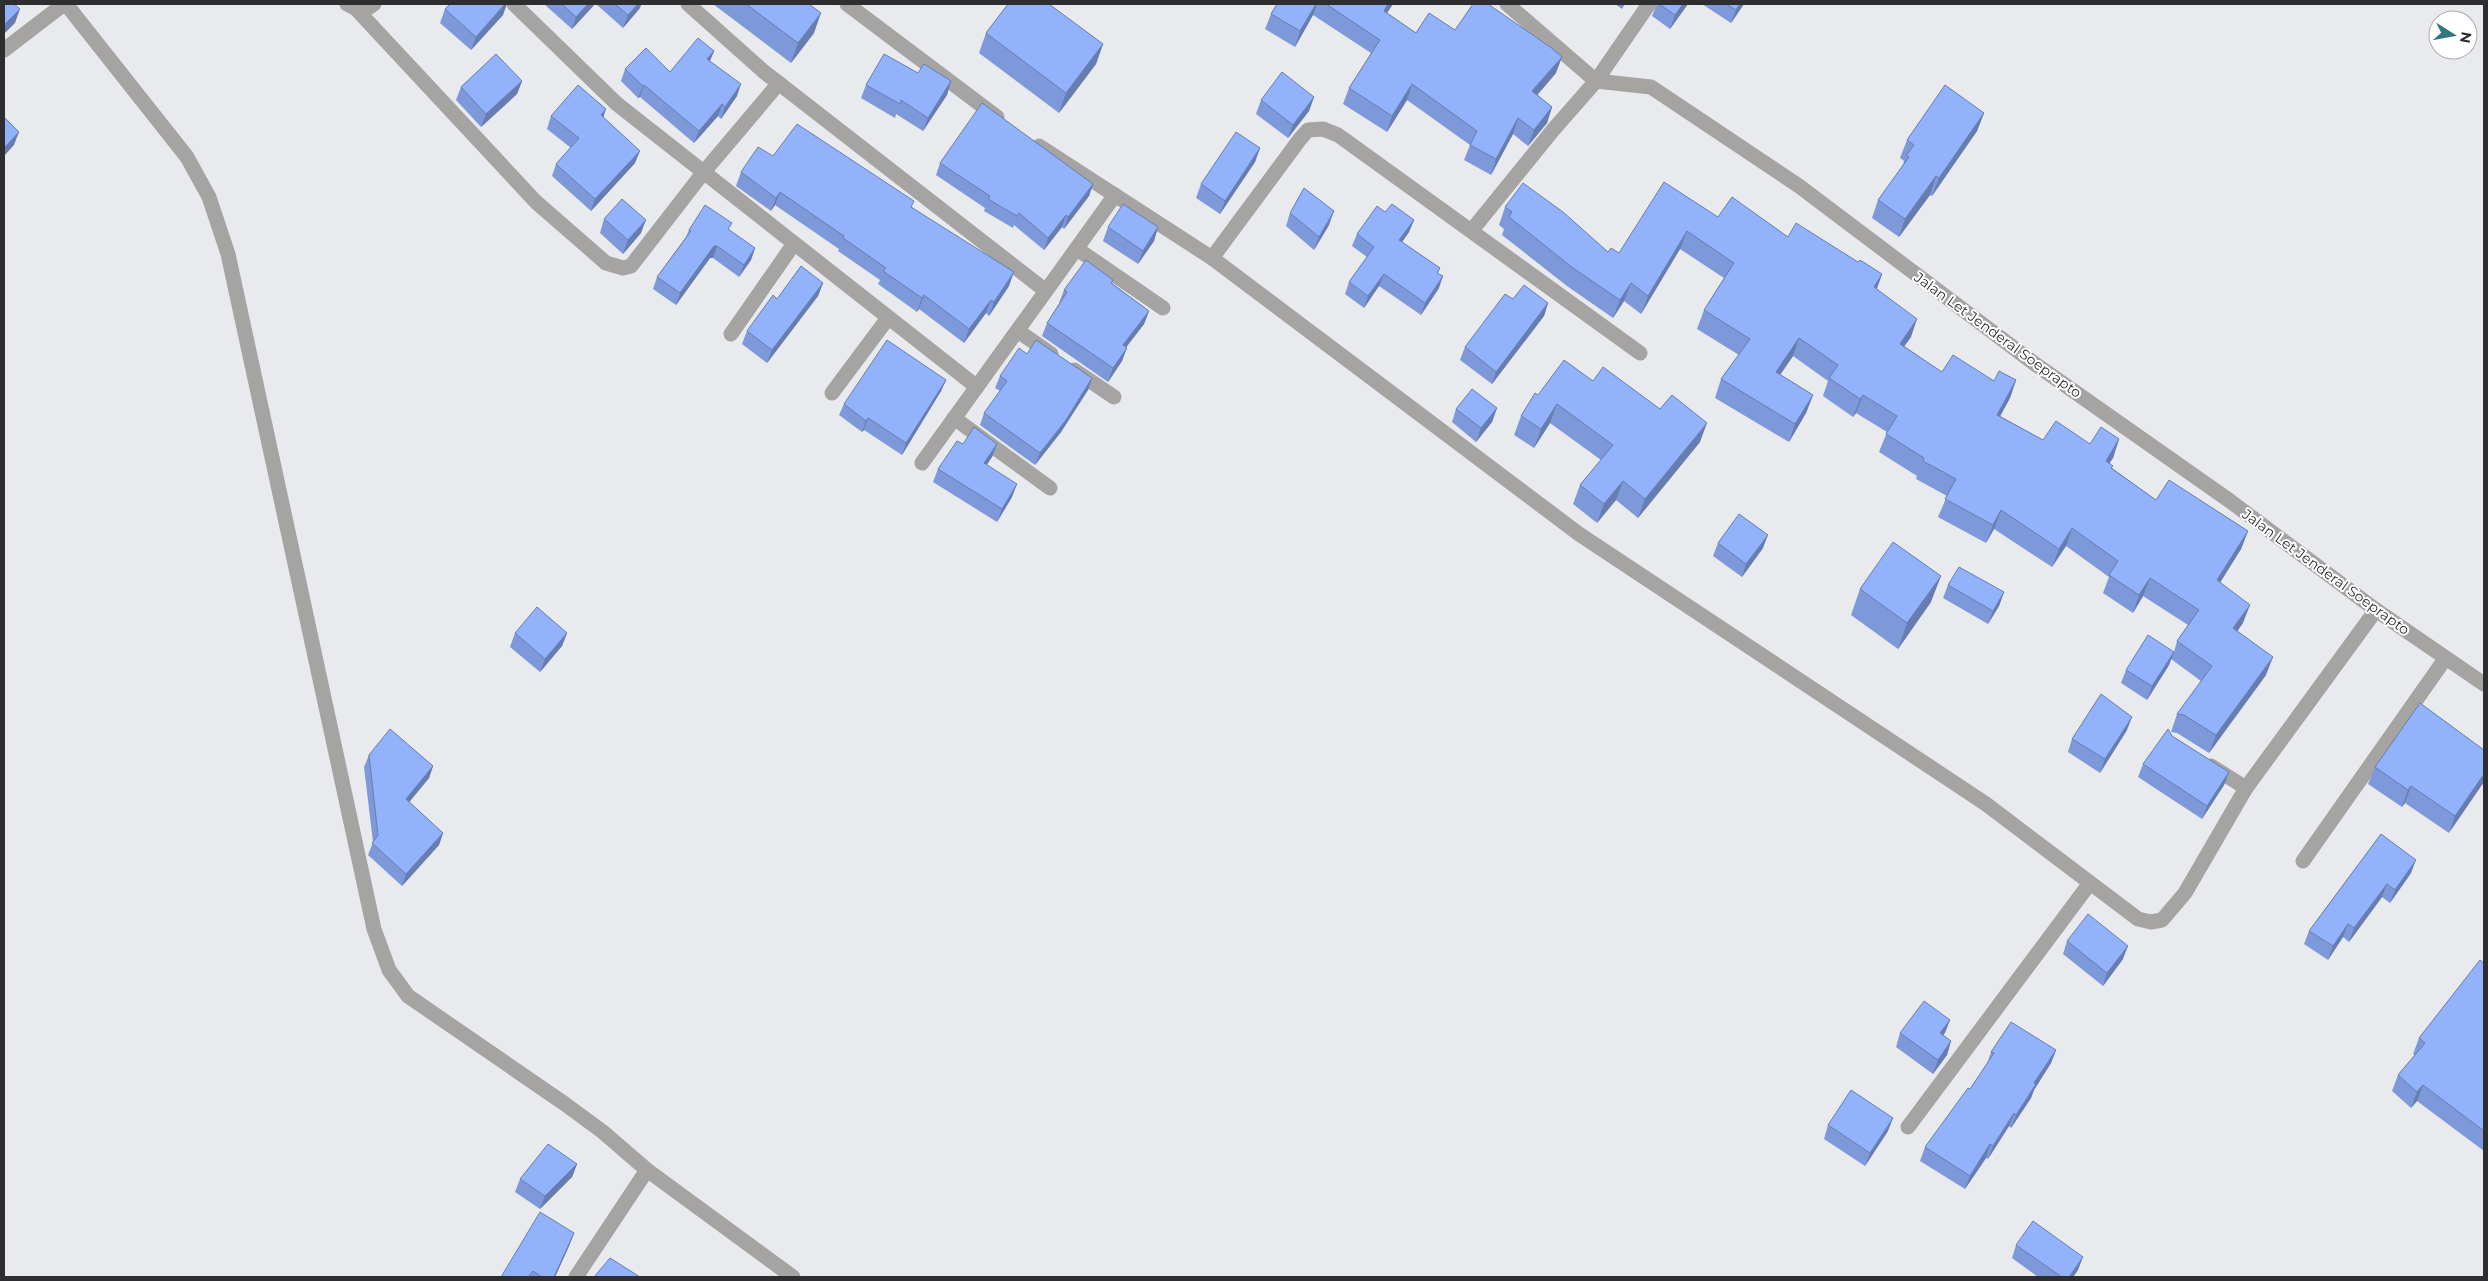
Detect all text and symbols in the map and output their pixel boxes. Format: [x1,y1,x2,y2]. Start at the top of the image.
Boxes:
north arrow [2428,10,2478,60]
text: N [2456,30,2476,45]
street label: Jalan Let Jenderal Soeprapto [1910,268,2085,402]
street label: Jalan Let Jenderal Soeprapto [2238,505,2413,639]

